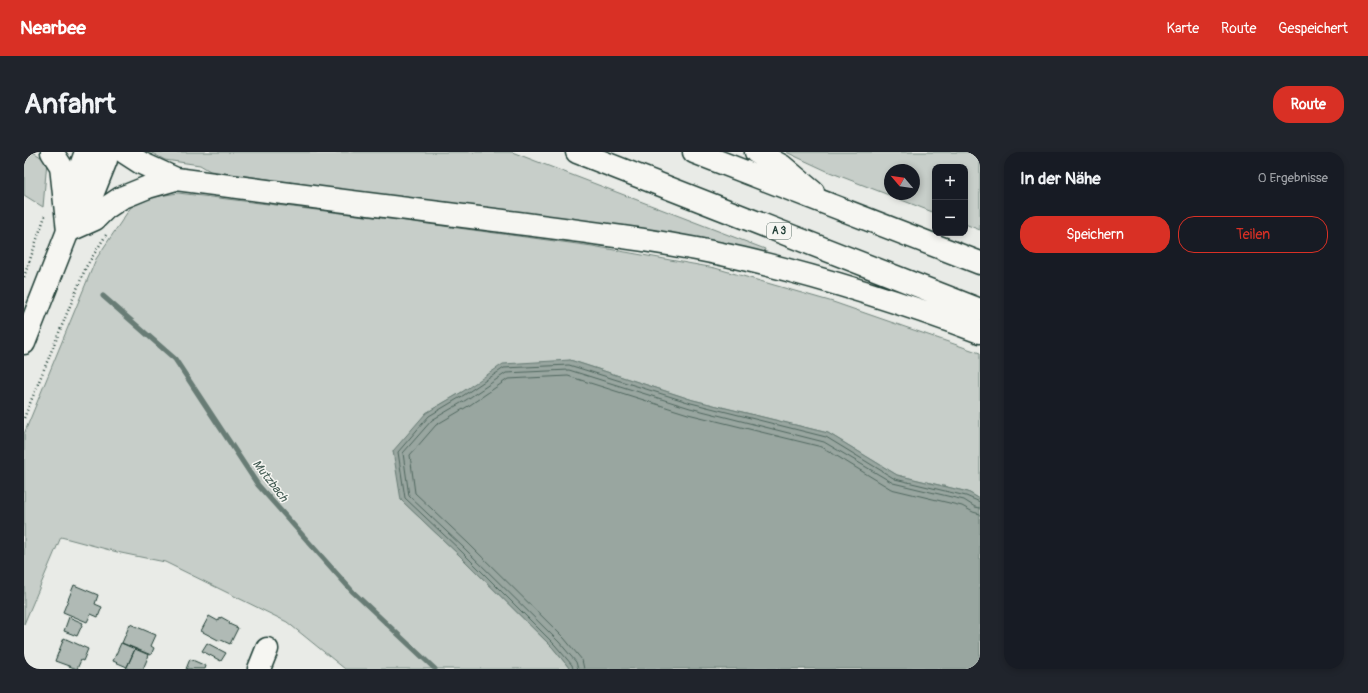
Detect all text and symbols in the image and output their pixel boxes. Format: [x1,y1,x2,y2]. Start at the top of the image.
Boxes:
text: Nearbee [20,16,86,40]
text: Karte [1167,20,1199,37]
text: Route [1221,20,1256,37]
text: Gespeichert [1278,20,1348,37]
button: Route [1273,86,1344,123]
text: Anfahrt [24,87,116,122]
north arrow [884,164,920,200]
map controls [932,164,968,236]
button: + [932,164,968,200]
text: In der Nähe [1020,168,1101,189]
text: 0 Ergebnisse [1258,170,1328,186]
button: − [932,200,968,236]
button: Speichern [1020,216,1170,253]
button: Teilen [1178,216,1328,253]
road number: A 3 [767,223,791,239]
water label: Mutzbach [249,457,292,506]

